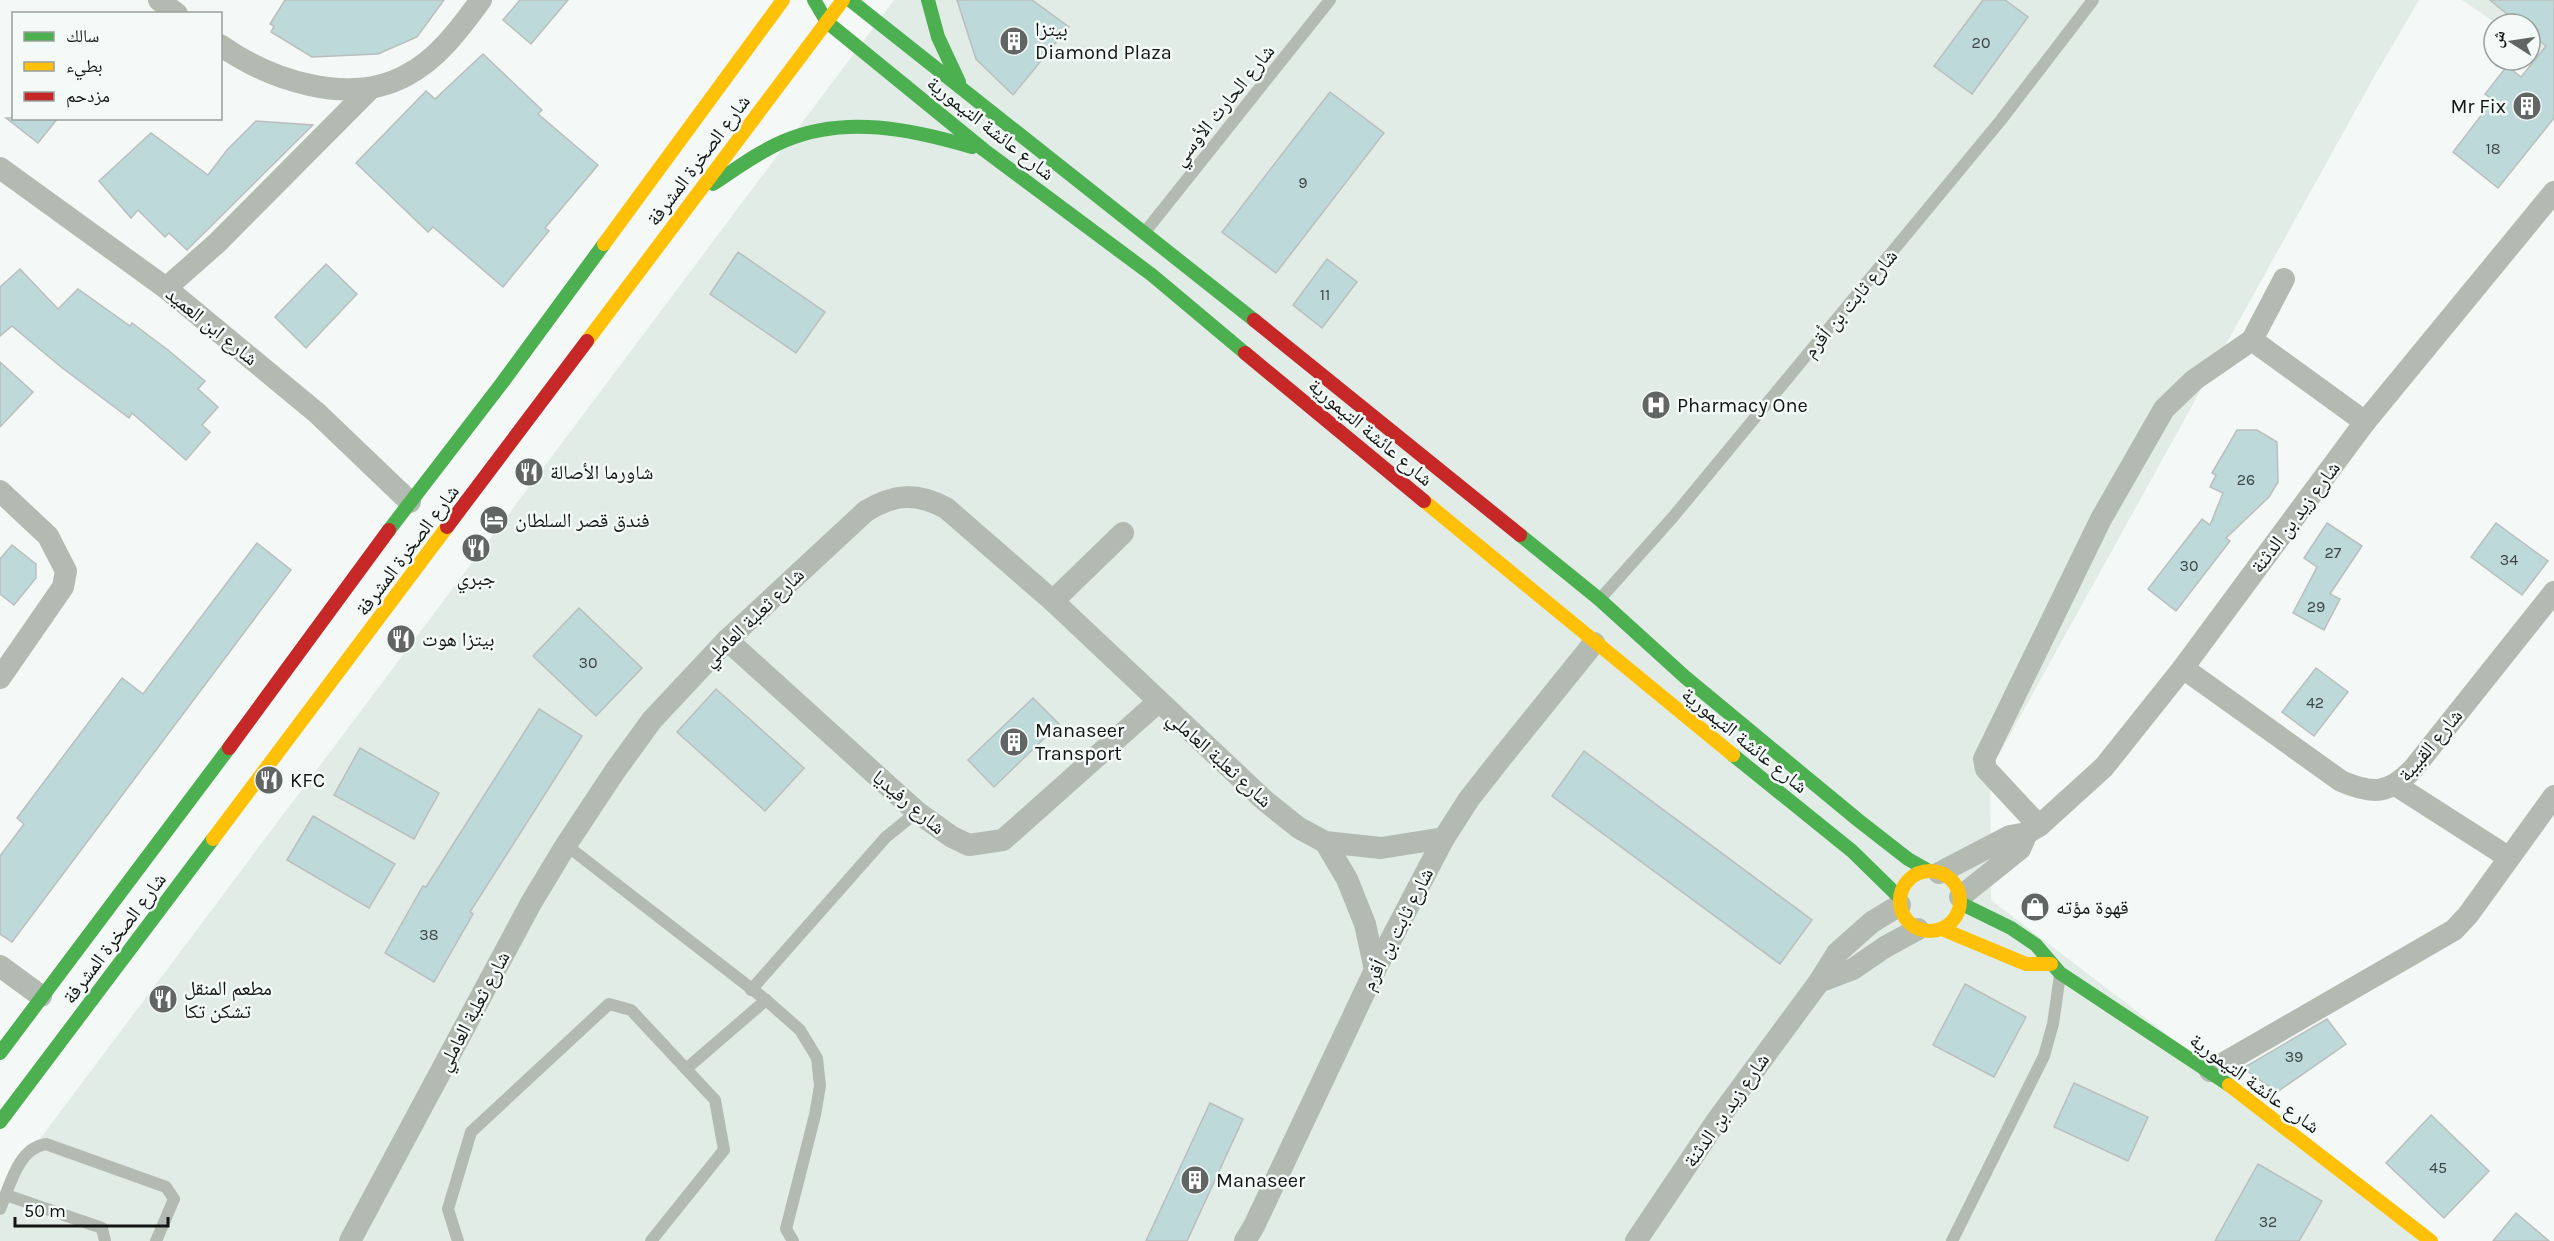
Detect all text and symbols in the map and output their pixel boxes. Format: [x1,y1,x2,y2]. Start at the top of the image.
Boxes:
legend [12,12,222,120]
north arrow [2482,12,2542,72]
place label: بيتزا Diamond Plaza [1035,18,1172,64]
text: سالك [66,25,99,47]
building icon: بيتزا Diamond Plaza [998,25,1030,57]
text: ش [2487,29,2509,49]
house number: 20 [1972,33,1990,52]
street label: شارع الحارث الأوسي [1167,40,1283,173]
text: بطيء [66,55,103,81]
street label: شارع عائشة التيمورية [922,72,1059,186]
text: مزدحم [66,85,110,108]
street label: شارع الصخرة المشرفة [642,90,756,231]
building icon: Mr Fix [2511,90,2543,122]
place label: Mr Fix [2450,95,2506,118]
house number: 18 [2485,139,2501,158]
house number: 9 [1298,173,1308,192]
street label: شارع ثابت بن أقرم [1798,244,1904,363]
street label: شارع ابن العميد [160,282,262,371]
house number: 11 [1320,285,1330,304]
street label: شارع عائشة التيمورية [1303,374,1437,492]
hospital icon: Pharmacy One [1640,389,1672,421]
place label: Pharmacy One [1677,394,1808,417]
restaurant icon: شاورما الأصالة [513,456,545,488]
street label: شارع زيد بن الدثنة [2246,457,2346,578]
place label: شاورما الأصالة [550,461,653,484]
house number: 26 [2237,470,2255,489]
street label: شارع الصخرة المشرفة [351,480,465,621]
hotel icon: فندق قصر السلطان [478,504,510,536]
place label: فندق قصر السلطان [515,509,650,532]
restaurant icon: جبري [460,532,492,564]
house number: 27 [2325,543,2342,562]
house number: 34 [2500,550,2518,569]
house number: 30 [2180,556,2198,575]
street label: شارع ثعلبة العاملي [698,563,812,675]
place label: جبري [457,567,496,594]
house number: 29 [2307,597,2325,616]
restaurant icon: بيتزا هوت [385,623,417,655]
place label: بيتزا هوت [422,628,494,651]
house number: 30 [579,653,597,672]
street label: شارع عائشة التيمورية [1677,683,1812,799]
house number: 42 [2306,693,2324,712]
street label: شارع القبيبة [2393,704,2468,787]
street label: شارع ثعلبة العاملي [1160,706,1277,815]
place label: Manaseer Transport [1035,719,1125,765]
building icon: Manaseer Transport [998,726,1030,758]
restaurant icon: KFC [253,764,285,796]
street label: شارع رفيديا [867,765,950,840]
place label: KFC [290,769,325,792]
street label: شارع ثابت بن أقرم [1356,864,1440,995]
street label: شارع الصخرة المشرفة [58,868,172,1009]
shop icon: قهوة مؤته [2019,891,2051,923]
place label: قهوة مؤته [2056,896,2129,919]
house number: 38 [419,925,439,944]
street label: شارع ثعلبة العاملي [432,947,518,1077]
place label: مطعم المنقل تشكن تكا [184,977,272,1023]
restaurant icon: مطعم المنقل تشكن تكا [147,983,179,1015]
street label: شارع عائشة التيمورية [2185,1029,2324,1139]
house number: 39 [2285,1047,2303,1066]
street label: شارع زيد بن الدثنة [1679,1049,1775,1172]
house number: 45 [2429,1158,2447,1177]
building icon: Manaseer [1179,1164,1211,1196]
place label: Manaseer [1216,1169,1306,1192]
scale bar [15,1190,168,1228]
text: 50 m [24,1200,66,1222]
house number: 32 [2259,1212,2277,1231]

